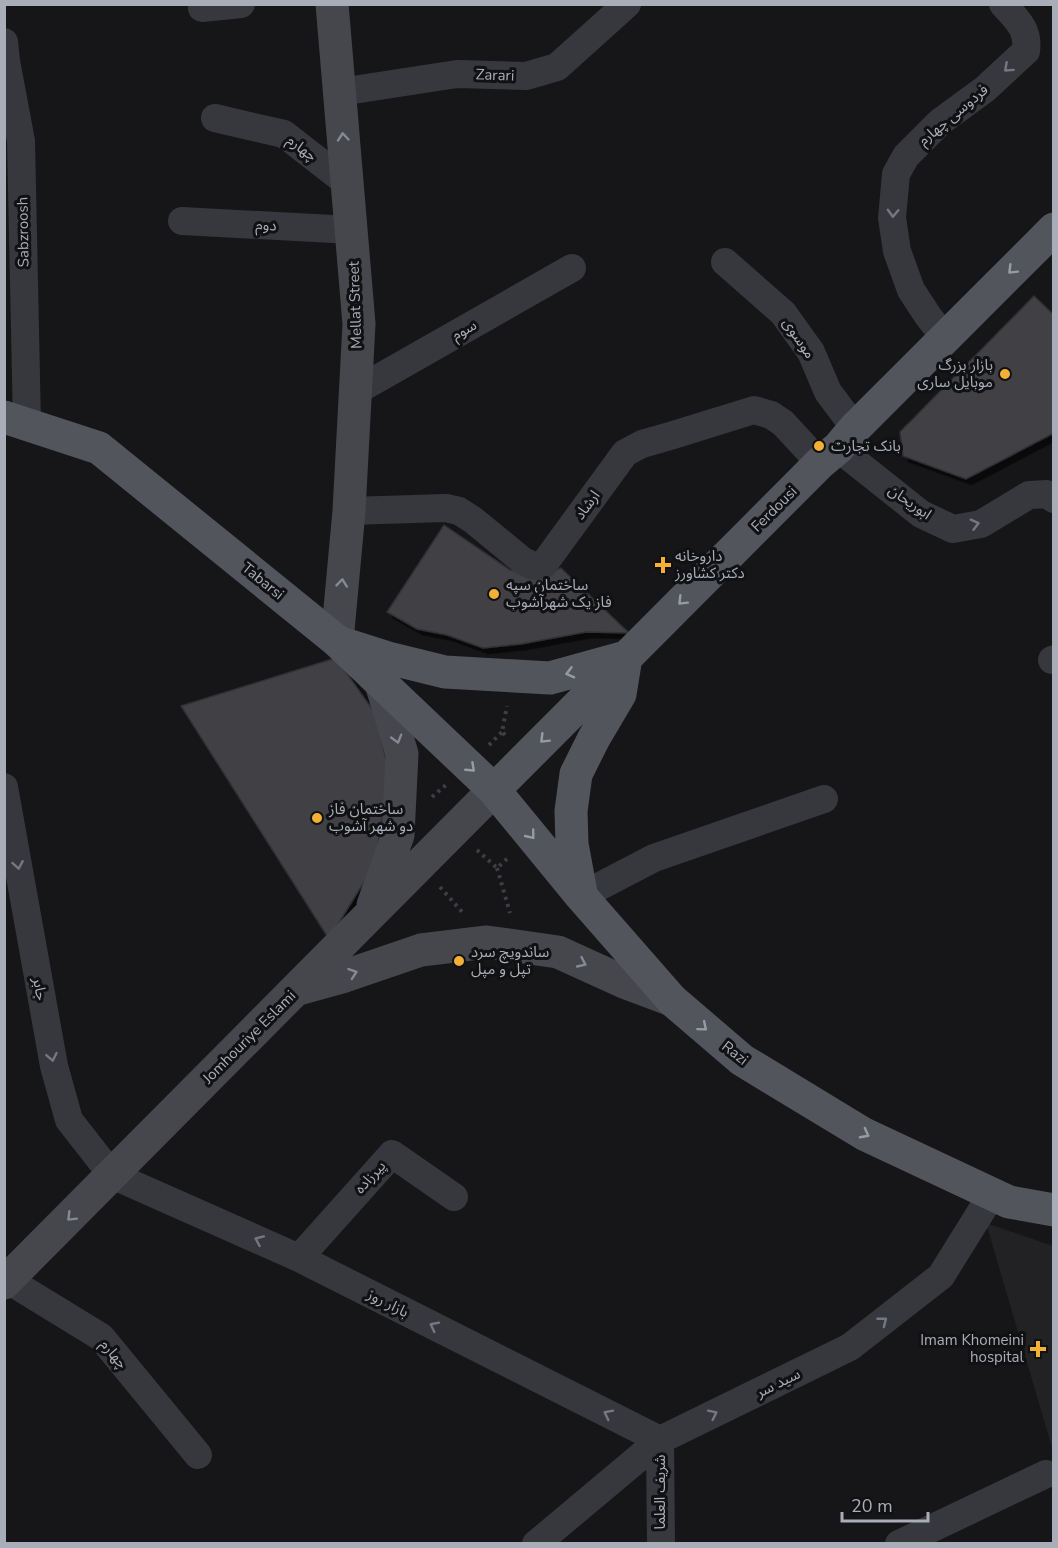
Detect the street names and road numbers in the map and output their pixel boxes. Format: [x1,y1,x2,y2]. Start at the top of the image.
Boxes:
street label: Zarari [475,64,515,86]
street label: فردوسی چهارم [914,80,993,151]
street label: چهارم [282,130,321,167]
street label: Sabzroosh [12,197,34,267]
street label: دوم [255,214,277,237]
street label: Mellat Street [343,260,367,349]
street label: موسوی [778,314,820,362]
street label: سوم [448,315,481,346]
street label: ابوریحان [884,480,936,524]
street label: Ferdousi [747,482,801,536]
street label: ارشاد [570,486,604,524]
street label: Tabarsi [238,558,288,604]
street label: جابر [28,975,52,1002]
street label: Jomhouriye Eslami [197,986,300,1089]
street label: Razi [718,1036,752,1070]
street label: پیرزاده [350,1156,390,1198]
street label: بازار روز [363,1284,412,1322]
street label: چهارم [95,1335,132,1374]
street label: سید سر [752,1364,804,1403]
street label: شریف العلما [650,1454,670,1529]

